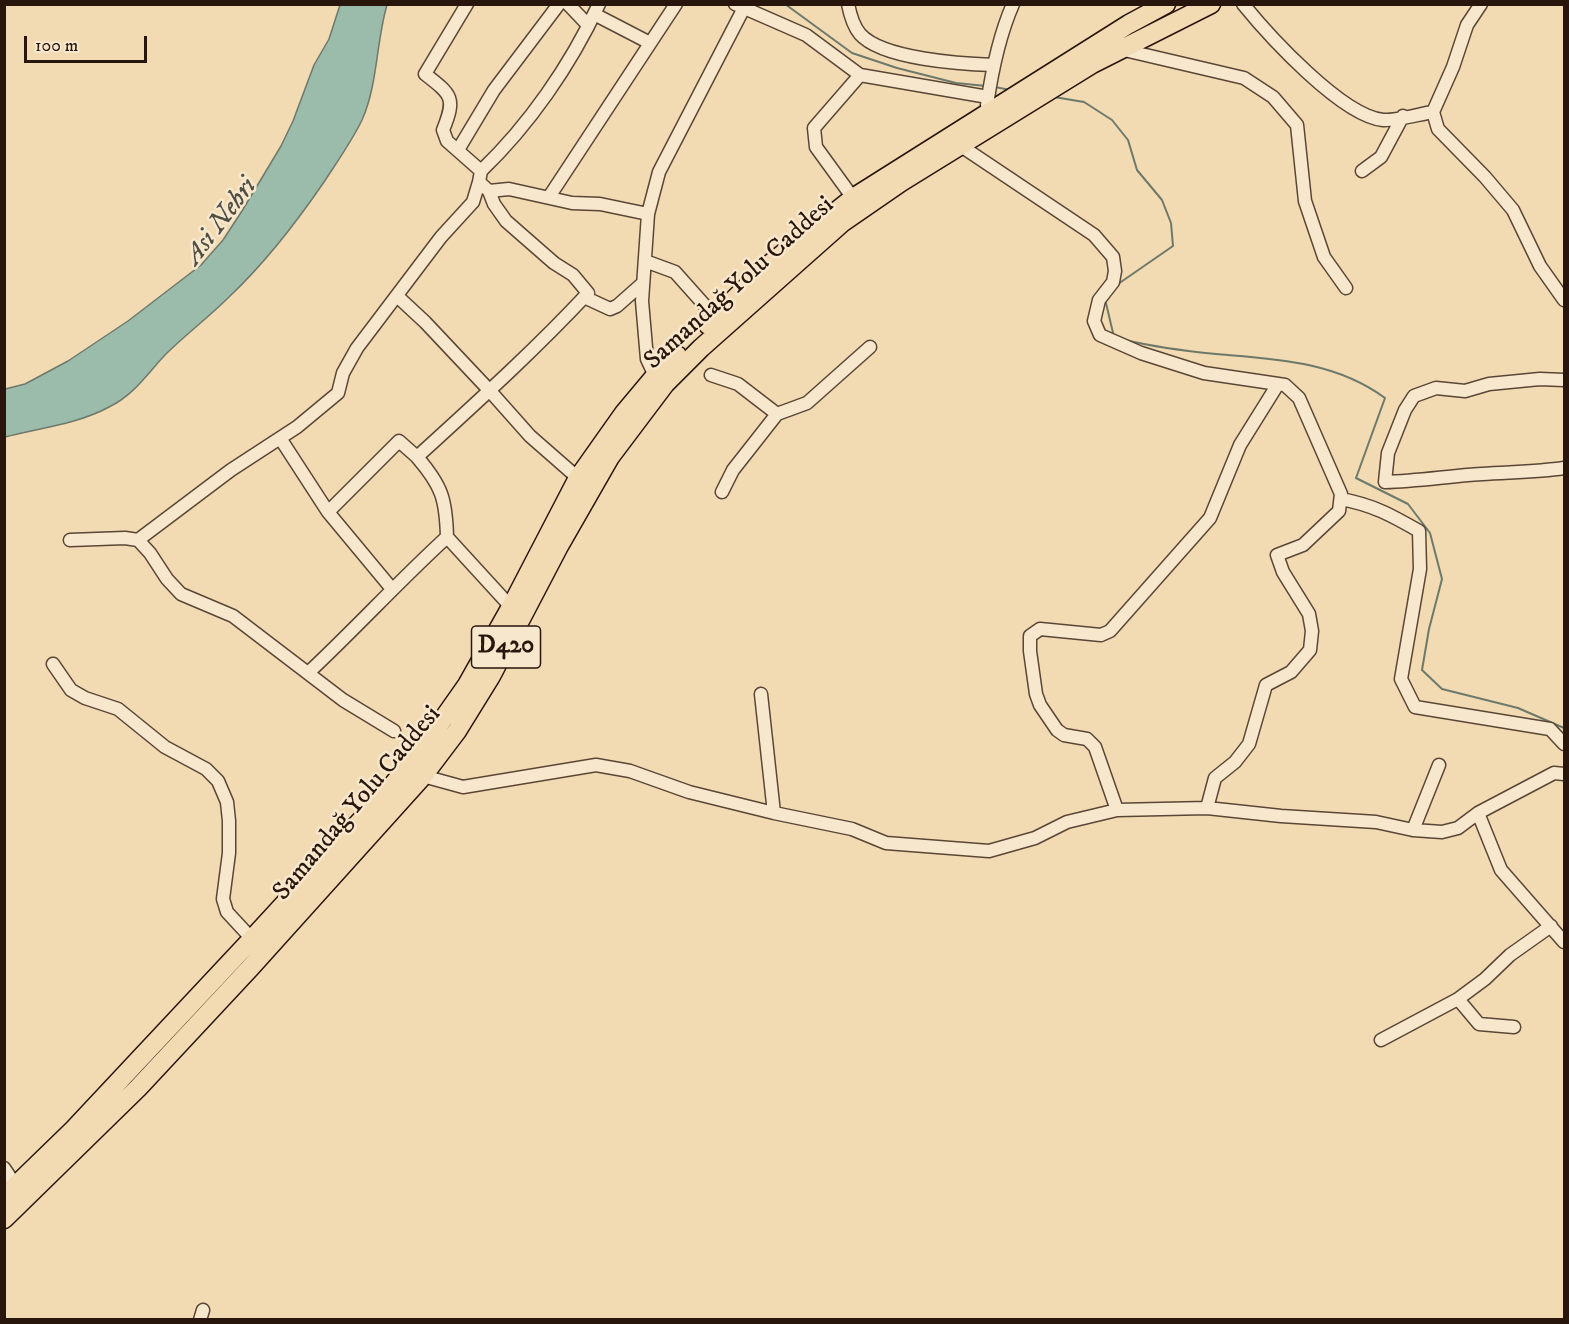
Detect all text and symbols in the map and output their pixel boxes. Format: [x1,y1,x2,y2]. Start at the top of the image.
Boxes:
scale bar [27,24,150,62]
text: 100 m [35,35,78,57]
water label: Asi Nehri [179,172,265,272]
street label: Samandağ Yolu Caddesi [639,191,841,377]
road number: D420 [472,626,540,668]
street label: Samandağ Yolu Caddesi [267,700,449,908]

